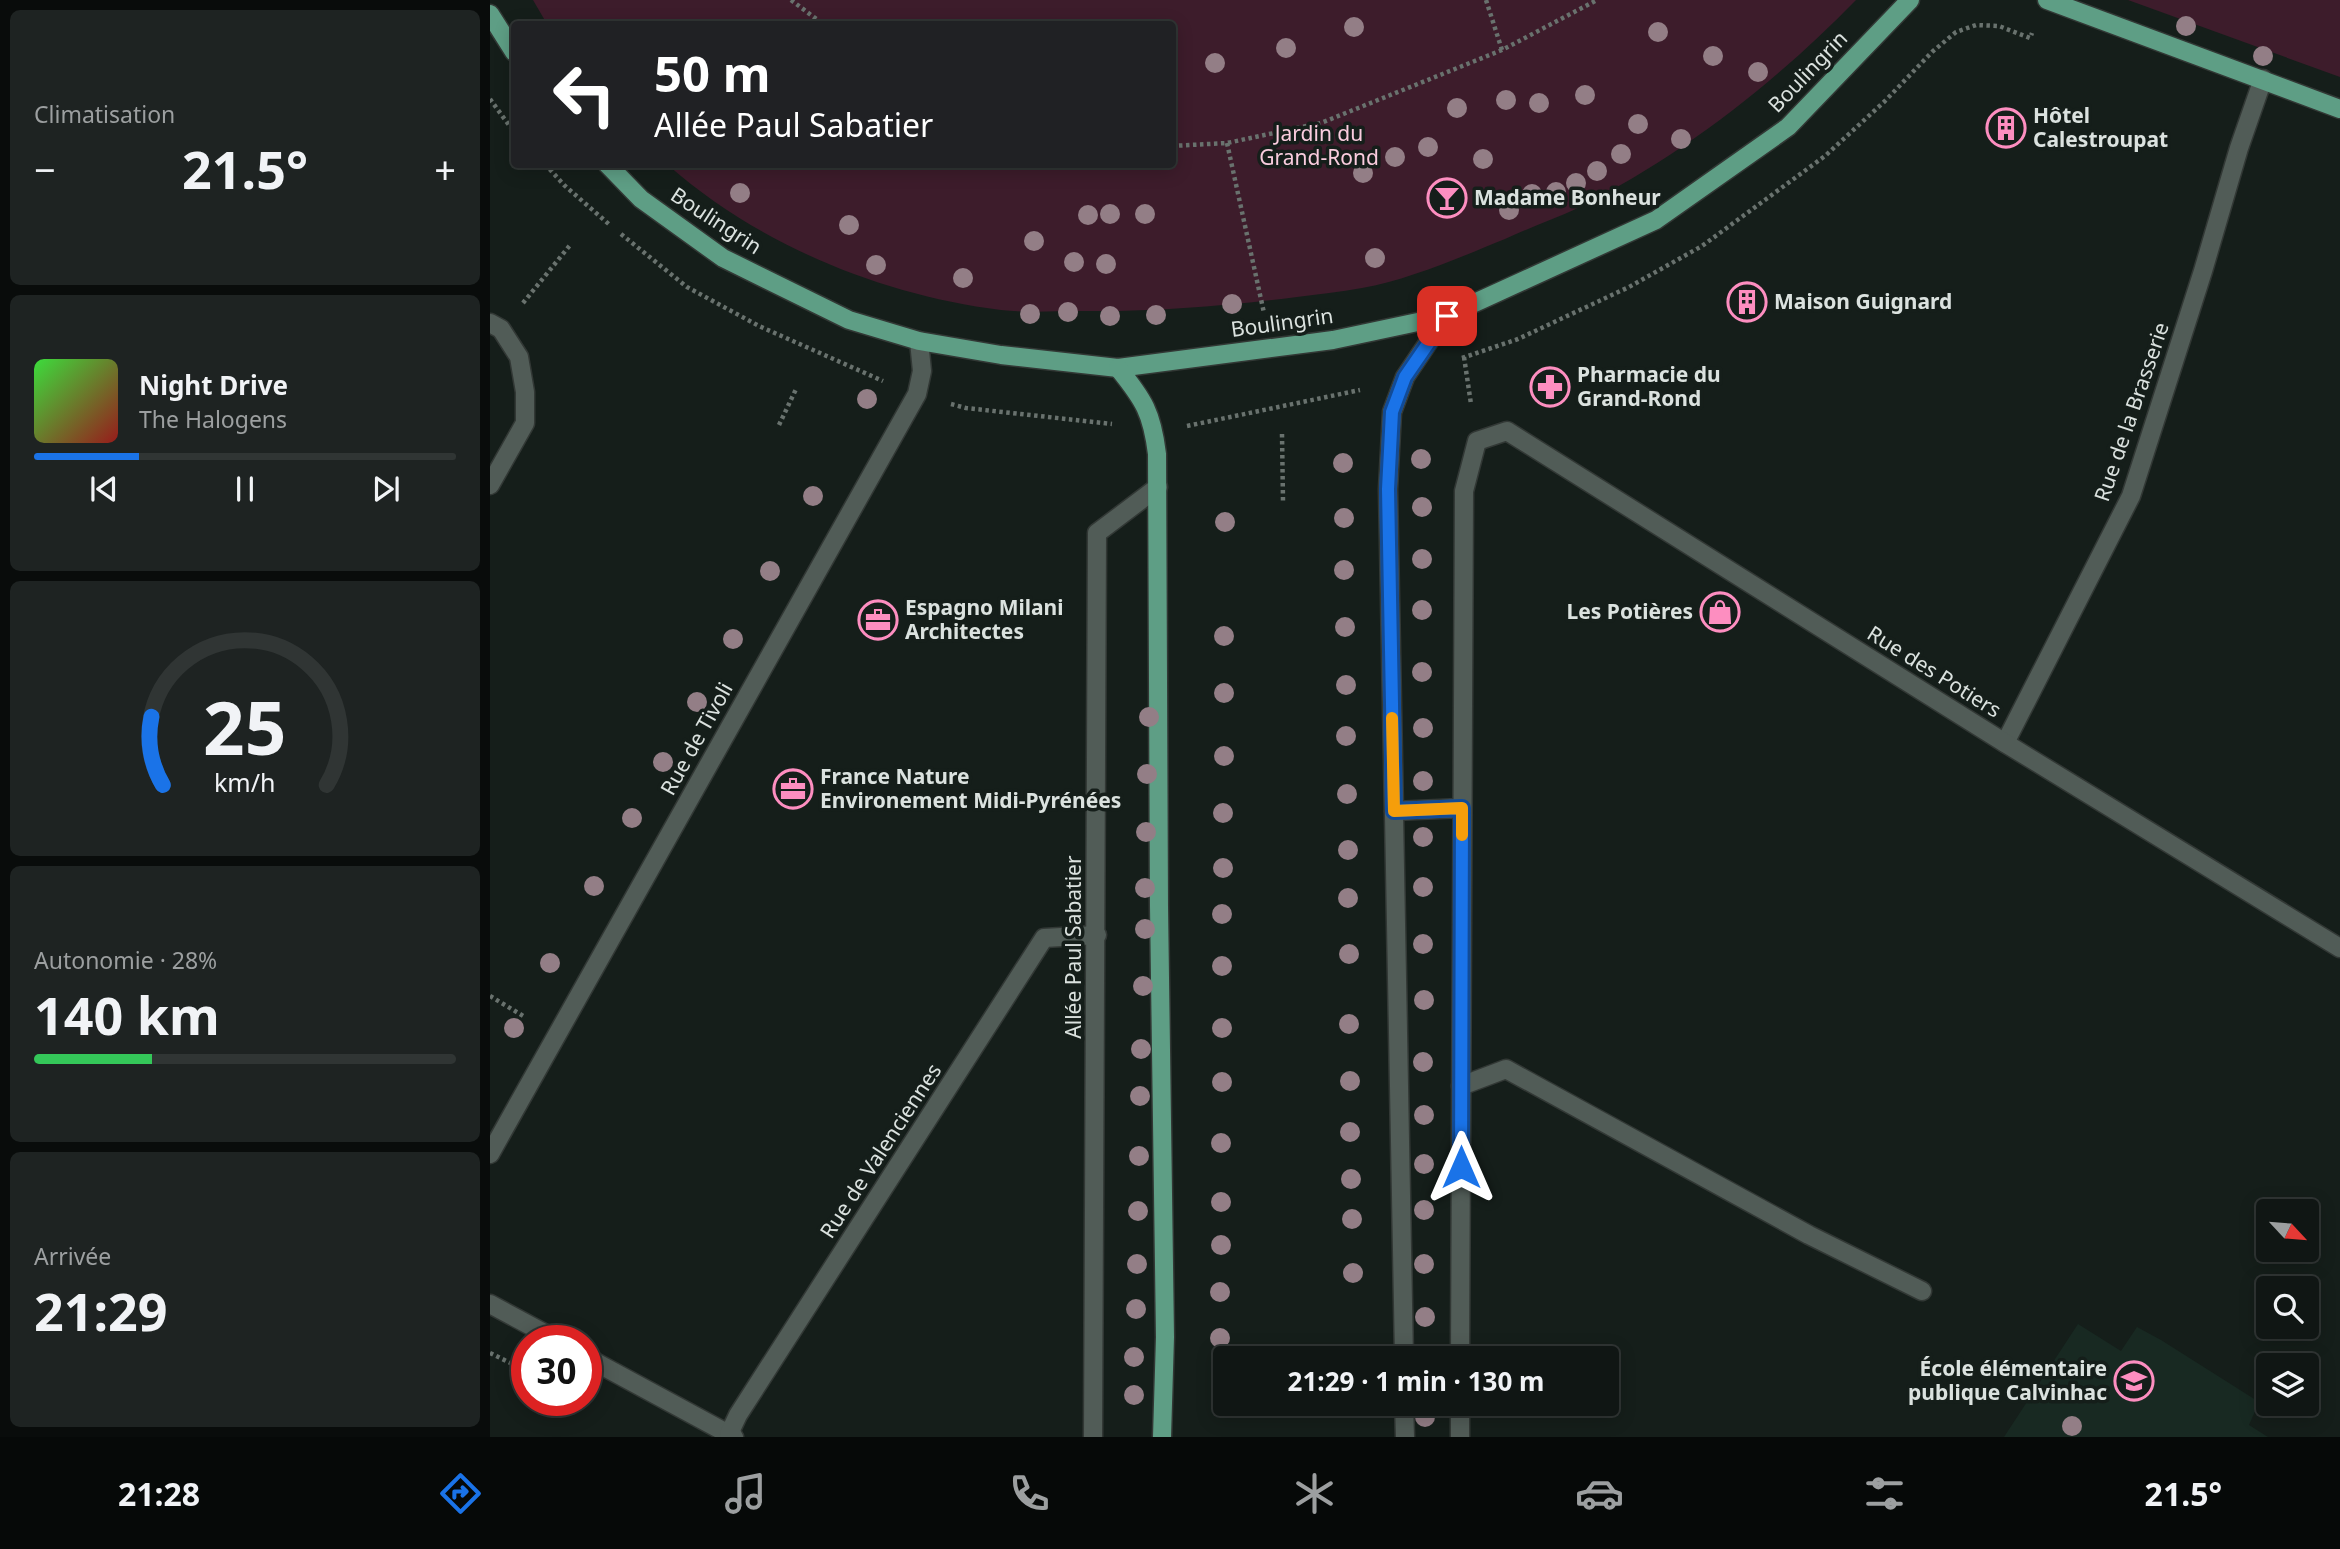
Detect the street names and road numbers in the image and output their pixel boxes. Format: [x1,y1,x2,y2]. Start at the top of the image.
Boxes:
street label: Boulingrin [1761,24,1853,118]
street label: Boulingrin [666,180,767,260]
street label: Boulingrin [1229,301,1335,343]
street label: Rue de la Brasserie [2087,318,2175,505]
street label: Rue des Potiers [1862,619,2007,723]
street label: Rue de Tivoli [654,677,739,800]
street label: Allée Paul Sabatier [1059,855,1087,1039]
street label: Rue de Valenciennes [813,1058,947,1243]

